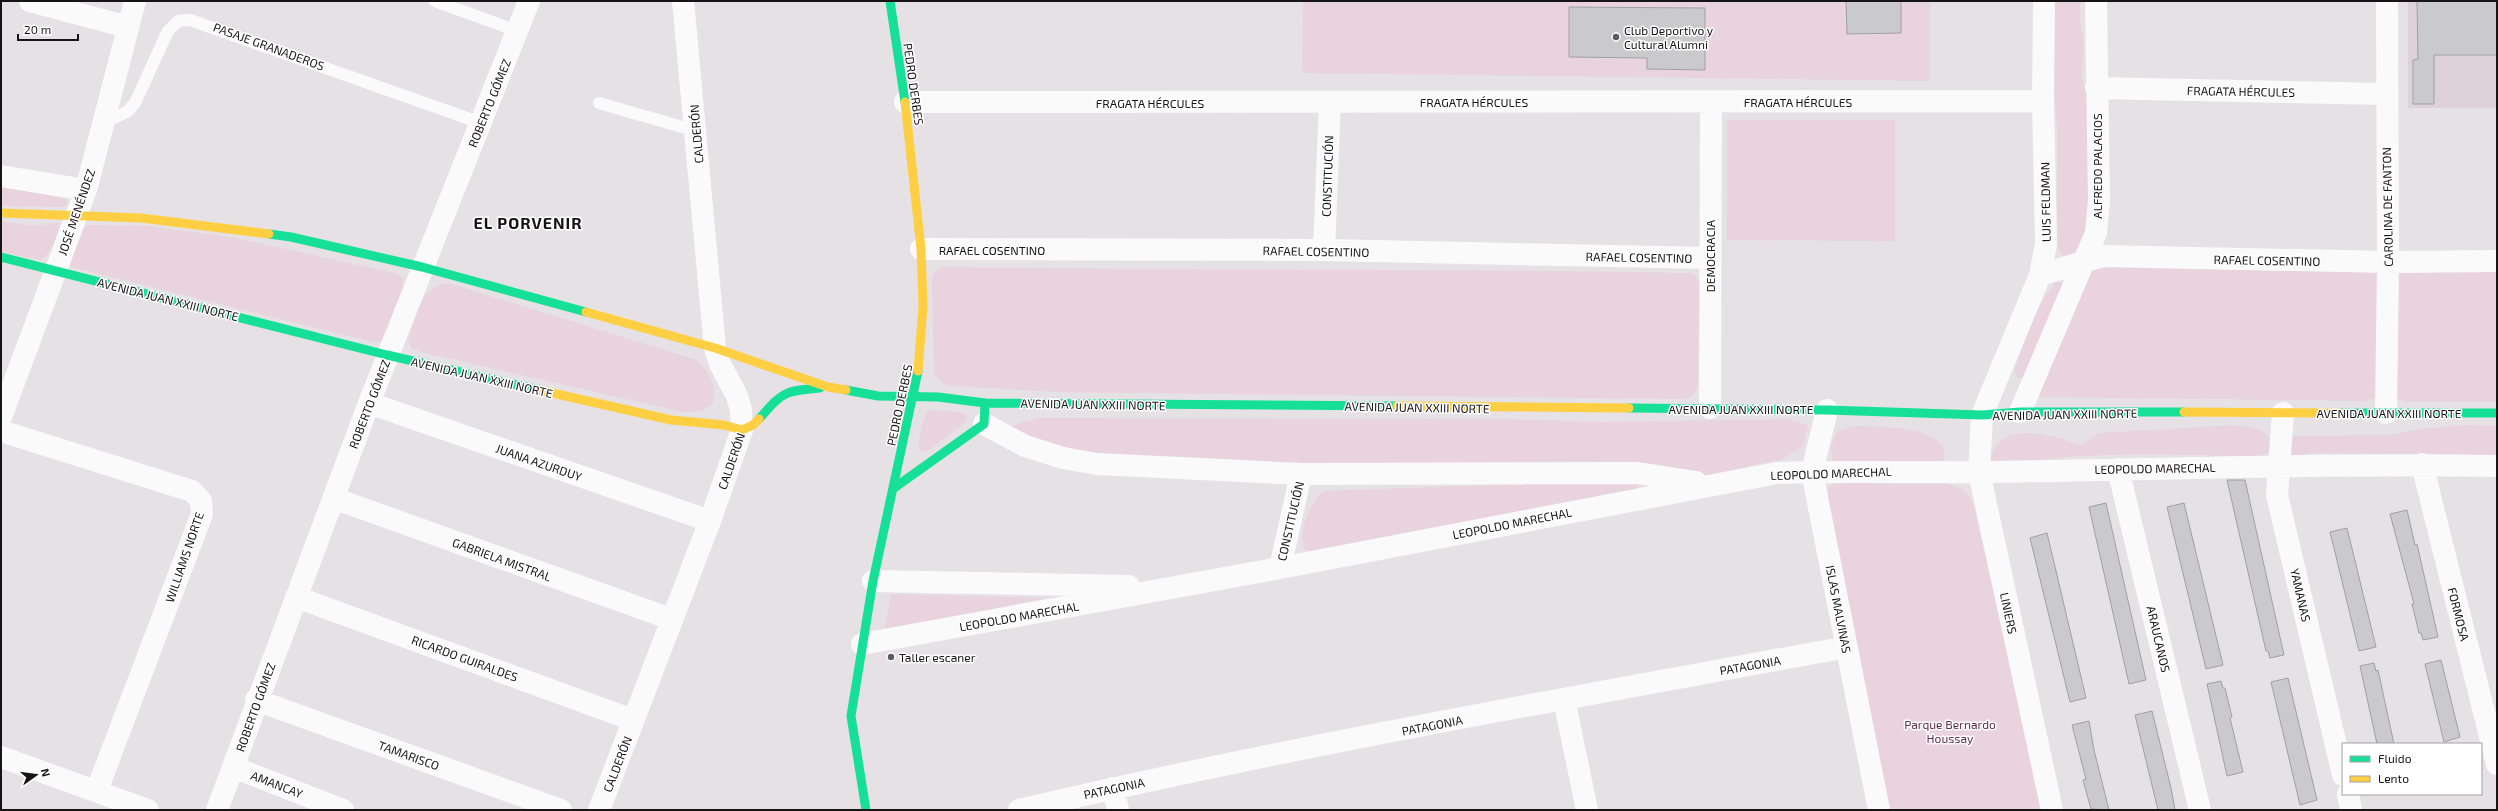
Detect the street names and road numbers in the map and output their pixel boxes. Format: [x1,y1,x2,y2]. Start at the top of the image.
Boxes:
street label: PASAJE GRANADEROS [212,19,327,73]
street label: PEDRO DERBES [901,42,927,126]
street label: ROBERTO GÓMEZ [465,57,513,149]
street label: FRAGATA HÉRCULES [2187,83,2296,99]
street label: FRAGATA HÉRCULES [1420,95,1528,109]
street label: FRAGATA HÉRCULES [1744,95,1852,109]
street label: FRAGATA HÉRCULES [1096,96,1204,110]
street label: CALDERÓN [686,104,706,164]
street label: ALFREDO PALACIOS [2090,113,2104,219]
street label: CONSTITUCIÓN [1319,135,1335,217]
street label: CAROLINA DE FANTON [2379,147,2395,267]
street label: LUIS FELDMAN [2037,162,2053,242]
street label: JOSÉ MENÉNDEZ [55,167,97,257]
street label: DEMOCRACIA [1703,219,1717,292]
street label: RAFAEL COSENTINO [939,243,1045,257]
street label: RAFAEL COSENTINO [1263,243,1369,259]
street label: RAFAEL COSENTINO [1586,249,1692,265]
street label: RAFAEL COSENTINO [2214,252,2320,268]
street label: AVENIDA JUAN XXIII NORTE [96,275,240,323]
street label: AVENIDA JUAN XXIII NORTE [410,354,554,400]
street label: ROBERTO GÓMEZ [346,357,392,450]
street label: PEDRO DERBES [884,363,915,447]
street label: AVENIDA JUAN XXIII NORTE [1020,396,1166,412]
street label: AVENIDA JUAN XXIII NORTE [1344,399,1490,415]
street label: AVENIDA JUAN XXIII NORTE [1668,402,1814,416]
street label: AVENIDA JUAN XXIII NORTE [1992,406,2138,422]
street label: AVENIDA JUAN XXIII NORTE [2316,406,2462,420]
street label: CALDERÓN [715,431,747,491]
street label: JUANA AZURDUY [494,441,584,483]
street label: LEOPOLDO MARECHAL [2094,460,2216,476]
street label: LEOPOLDO MARECHAL [1770,464,1892,482]
street label: CONSTITUCIÓN [1274,480,1306,562]
street label: LEOPOLDO MARECHAL [1451,505,1573,541]
street label: WILLIAMS NORTE [162,510,206,604]
street label: GABRIELA MISTRAL [451,535,553,583]
street label: ISLAS MALVINAS [1824,564,1854,654]
street label: YAMANAS [2288,567,2314,623]
street label: FORMOSA [2446,586,2473,643]
street label: LINIERS [1998,591,2020,635]
street label: LEOPOLDO MARECHAL [958,599,1080,633]
street label: ARAUCANOS [2145,604,2174,674]
street label: RICARDO GUIRALDES [410,632,520,684]
street label: PATAGONIA [1718,653,1782,677]
street label: ROBERTO GÓMEZ [232,660,278,754]
street label: PATAGONIA [1400,712,1464,738]
street label: CALDERÓN [600,734,634,794]
street label: TAMARISCO [377,738,441,772]
street label: AMANCAY [249,768,305,800]
street label: PATAGONIA [1082,775,1146,801]

